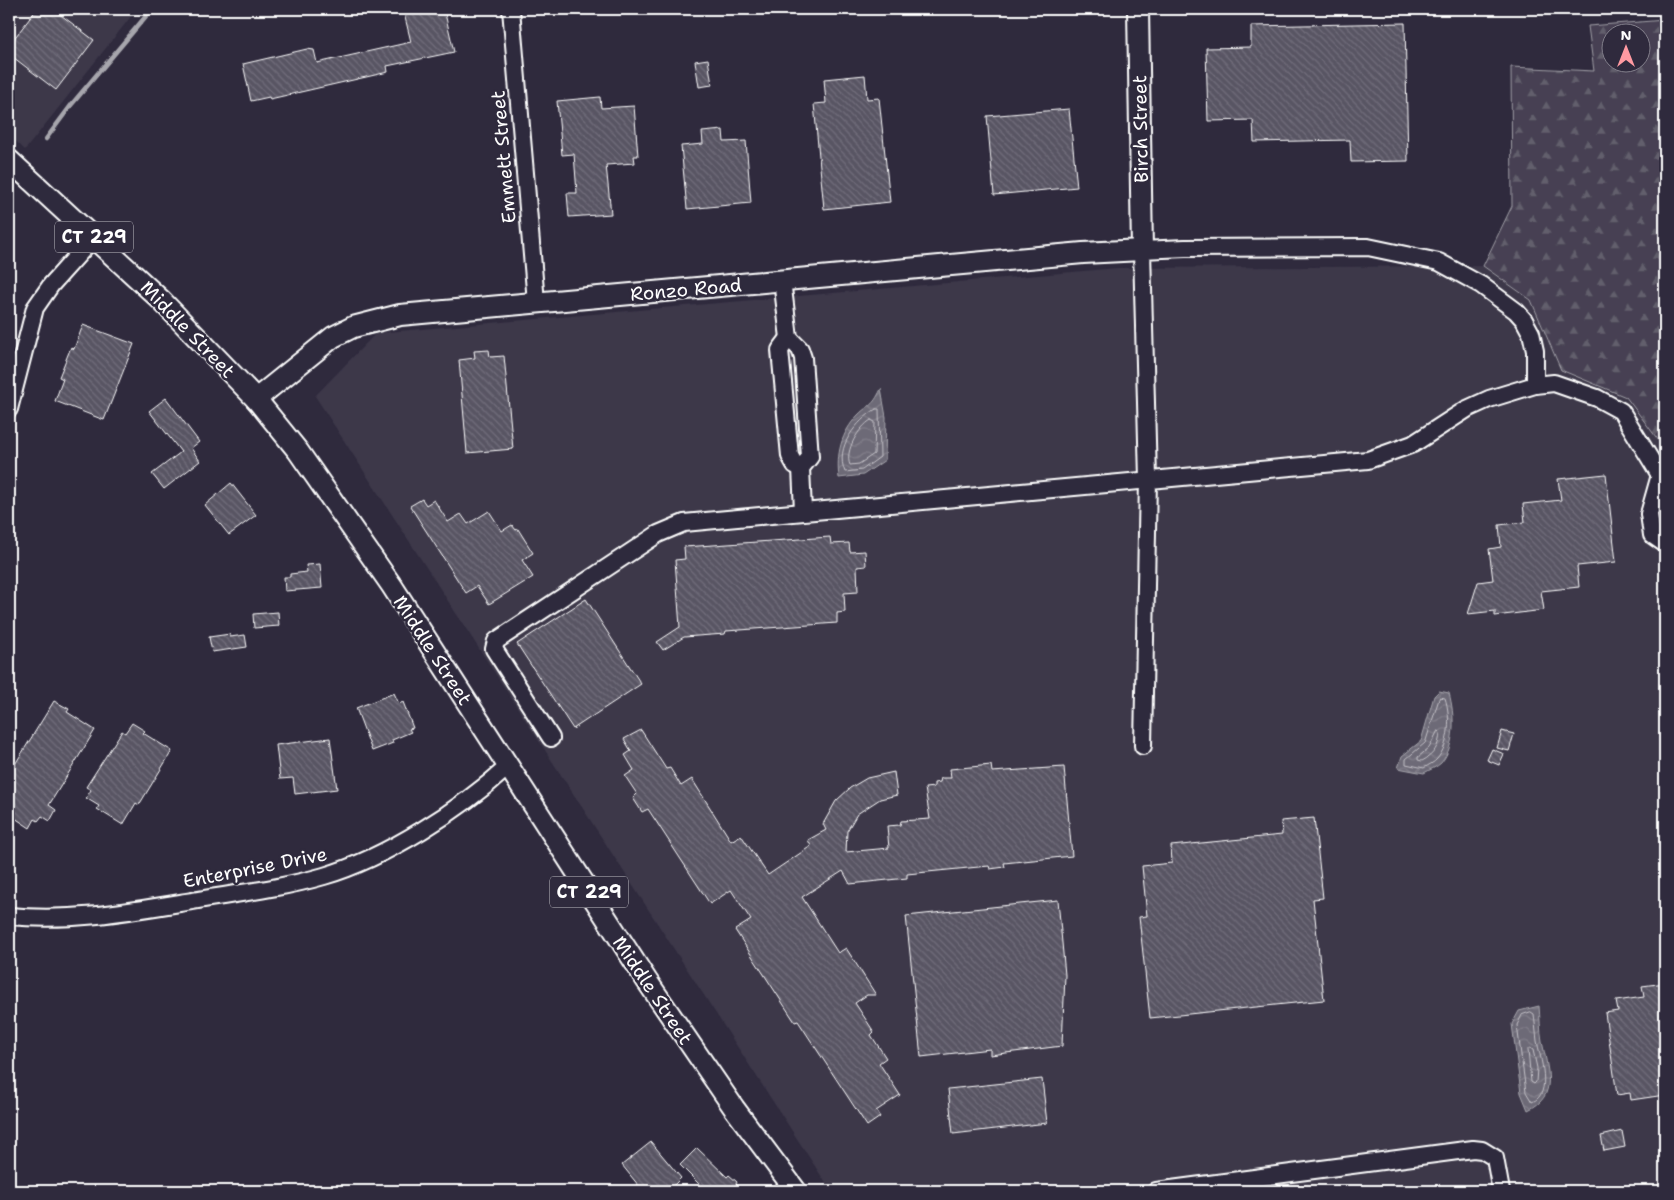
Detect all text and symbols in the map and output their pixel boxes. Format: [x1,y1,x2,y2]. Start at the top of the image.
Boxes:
north arrow [1602,22,1652,72]
text: N [1620,26,1632,44]
street label: Birch Street [1127,75,1154,183]
street label: Emmett Street [485,90,522,224]
road number: CT 229 [55,222,133,252]
street label: Ronzo Road [629,272,743,307]
street label: Middle Street [135,275,240,383]
street label: Middle Street [388,591,477,710]
street label: Enterprise Drive [181,841,329,894]
road number: CT 229 [550,876,628,908]
street label: Middle Street [607,931,698,1049]

